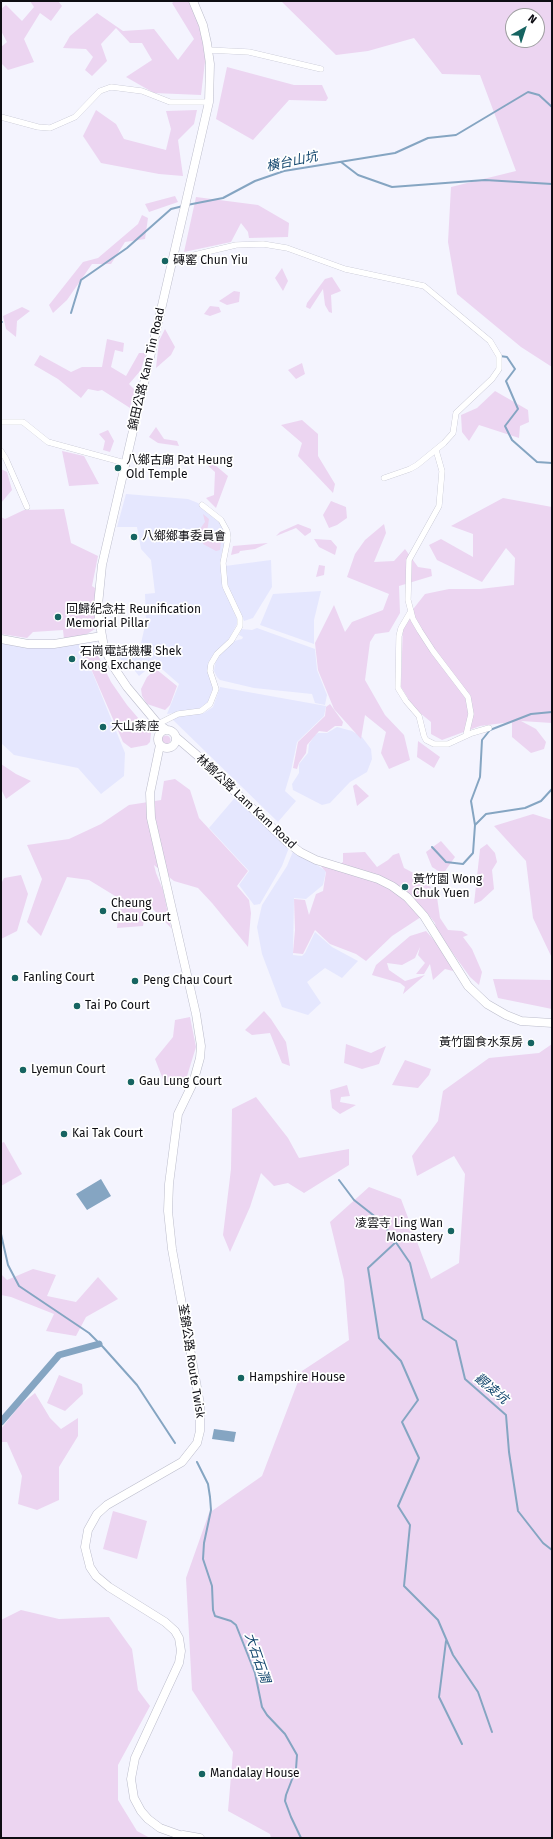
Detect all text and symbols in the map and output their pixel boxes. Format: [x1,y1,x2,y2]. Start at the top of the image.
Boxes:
north arrow [505,8,545,48]
text: N [525,12,539,26]
water label: 橫台山坑 [265,149,319,175]
place label: 磚窰 Chun Yiu [173,254,248,268]
marker: 磚窰 Chun Yiu [160,256,170,266]
street label: 錦田公路 Kam Tin Road [126,306,168,432]
place label: 八鄉古廟 Pat Heung Old Temple [126,454,232,482]
marker: 八鄉古廟 Pat Heung Old Temple [113,463,123,473]
place label: 八鄉鄉事委員會 [142,530,226,544]
marker: 八鄉鄉事委員會 [129,532,139,542]
place label: 回歸紀念柱 Reunification Memorial Pillar [66,603,201,631]
marker: 回歸紀念柱 Reunification Memorial Pillar [53,612,63,622]
place label: 石崗電話機樓 Shek Kong Exchange [80,645,181,673]
marker: 石崗電話機樓 Shek Kong Exchange [67,654,77,664]
place label: 大山荼座 [111,720,159,734]
marker: 大山荼座 [98,722,108,732]
street label: 林錦公路 Lam Kam Road [193,752,299,852]
place label: 黃竹園 Wong Chuk Yuen [413,873,482,901]
marker: 黃竹園 Wong Chuk Yuen [400,882,410,892]
place label: Cheung Chau Court [111,897,171,925]
marker: Cheung Chau Court [98,906,108,916]
place label: Fanling Court [23,971,95,985]
marker: Fanling Court [10,973,20,983]
place label: Peng Chau Court [143,974,232,988]
marker: Peng Chau Court [130,976,140,986]
place label: Tai Po Court [85,999,150,1013]
marker: Tai Po Court [72,1001,82,1011]
place label: 黃竹園食水泵房 [439,1036,523,1050]
marker: 黃竹園食水泵房 [526,1038,536,1048]
place label: Lyemun Court [31,1063,105,1077]
marker: Lyemun Court [18,1065,28,1075]
place label: Gau Lung Court [139,1075,222,1089]
marker: Gau Lung Court [126,1077,136,1087]
place label: Kai Tak Court [72,1127,143,1141]
marker: Kai Tak Court [59,1129,69,1139]
place label: 凌雲寺 Ling Wan Monastery [355,1217,443,1245]
marker: 凌雲寺 Ling Wan Monastery [446,1226,456,1236]
street label: 荃錦公路 Route Twisk [175,1303,207,1419]
water label: 觀凌坑 [471,1370,511,1408]
place label: Hampshire House [249,1371,345,1385]
marker: Hampshire House [236,1373,246,1383]
water label: 大石石澗 [241,1631,273,1685]
place label: Mandalay House [210,1767,300,1781]
marker: Mandalay House [197,1769,207,1779]

